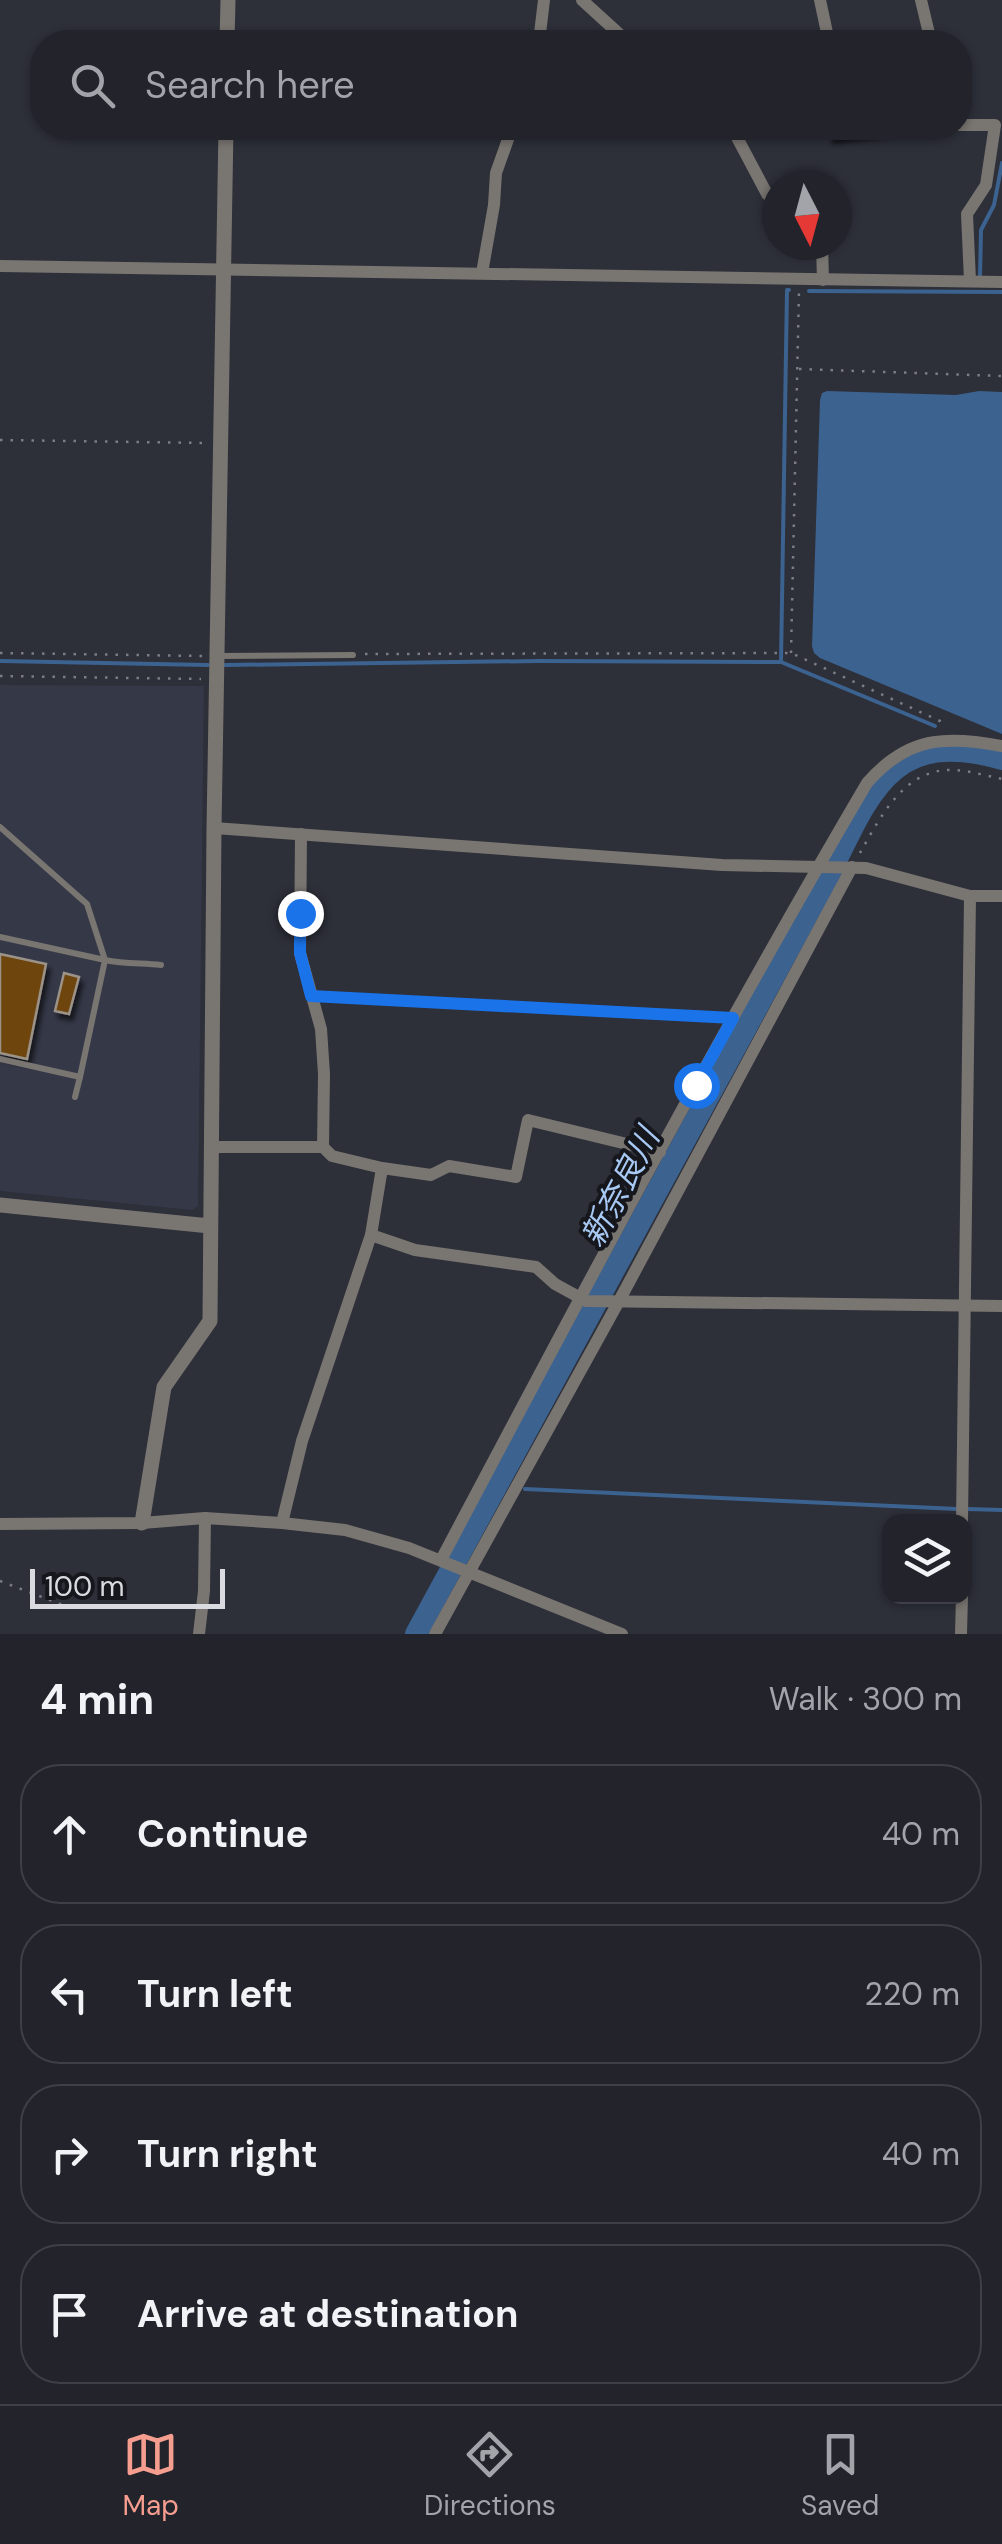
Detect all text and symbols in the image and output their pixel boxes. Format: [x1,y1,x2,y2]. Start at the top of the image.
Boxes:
search box [30,30,972,140]
icon: search [65,58,120,113]
text: Search here [145,60,355,110]
north arrow [762,170,852,260]
route end [278,891,324,937]
route start [674,1063,720,1109]
water label: 新奈良川 [571,1118,670,1253]
map controls [882,1514,972,1604]
button: layers [882,1514,972,1604]
scale bar [30,1564,225,1608]
text: 100 m [45,1568,124,1605]
text: 4 min [40,1672,154,1727]
text: Walk · 300 m [769,1678,962,1720]
icon: ahead [42,1807,97,1862]
text: Continue [137,1809,308,1859]
text: 40 m [882,1813,960,1855]
icon: left [42,1967,97,2022]
text: Turn left [137,1969,293,2019]
text: 220 m [865,1973,960,2015]
icon: right [42,2127,97,2182]
text: Turn right [137,2129,318,2179]
text: 40 m [882,2133,960,2175]
icon: arrive [42,2287,97,2342]
text: Arrive at destination [137,2289,519,2339]
tab: Map [123,2427,179,2524]
tab: Directions [424,2427,556,2524]
tab: Saved [801,2427,879,2524]

